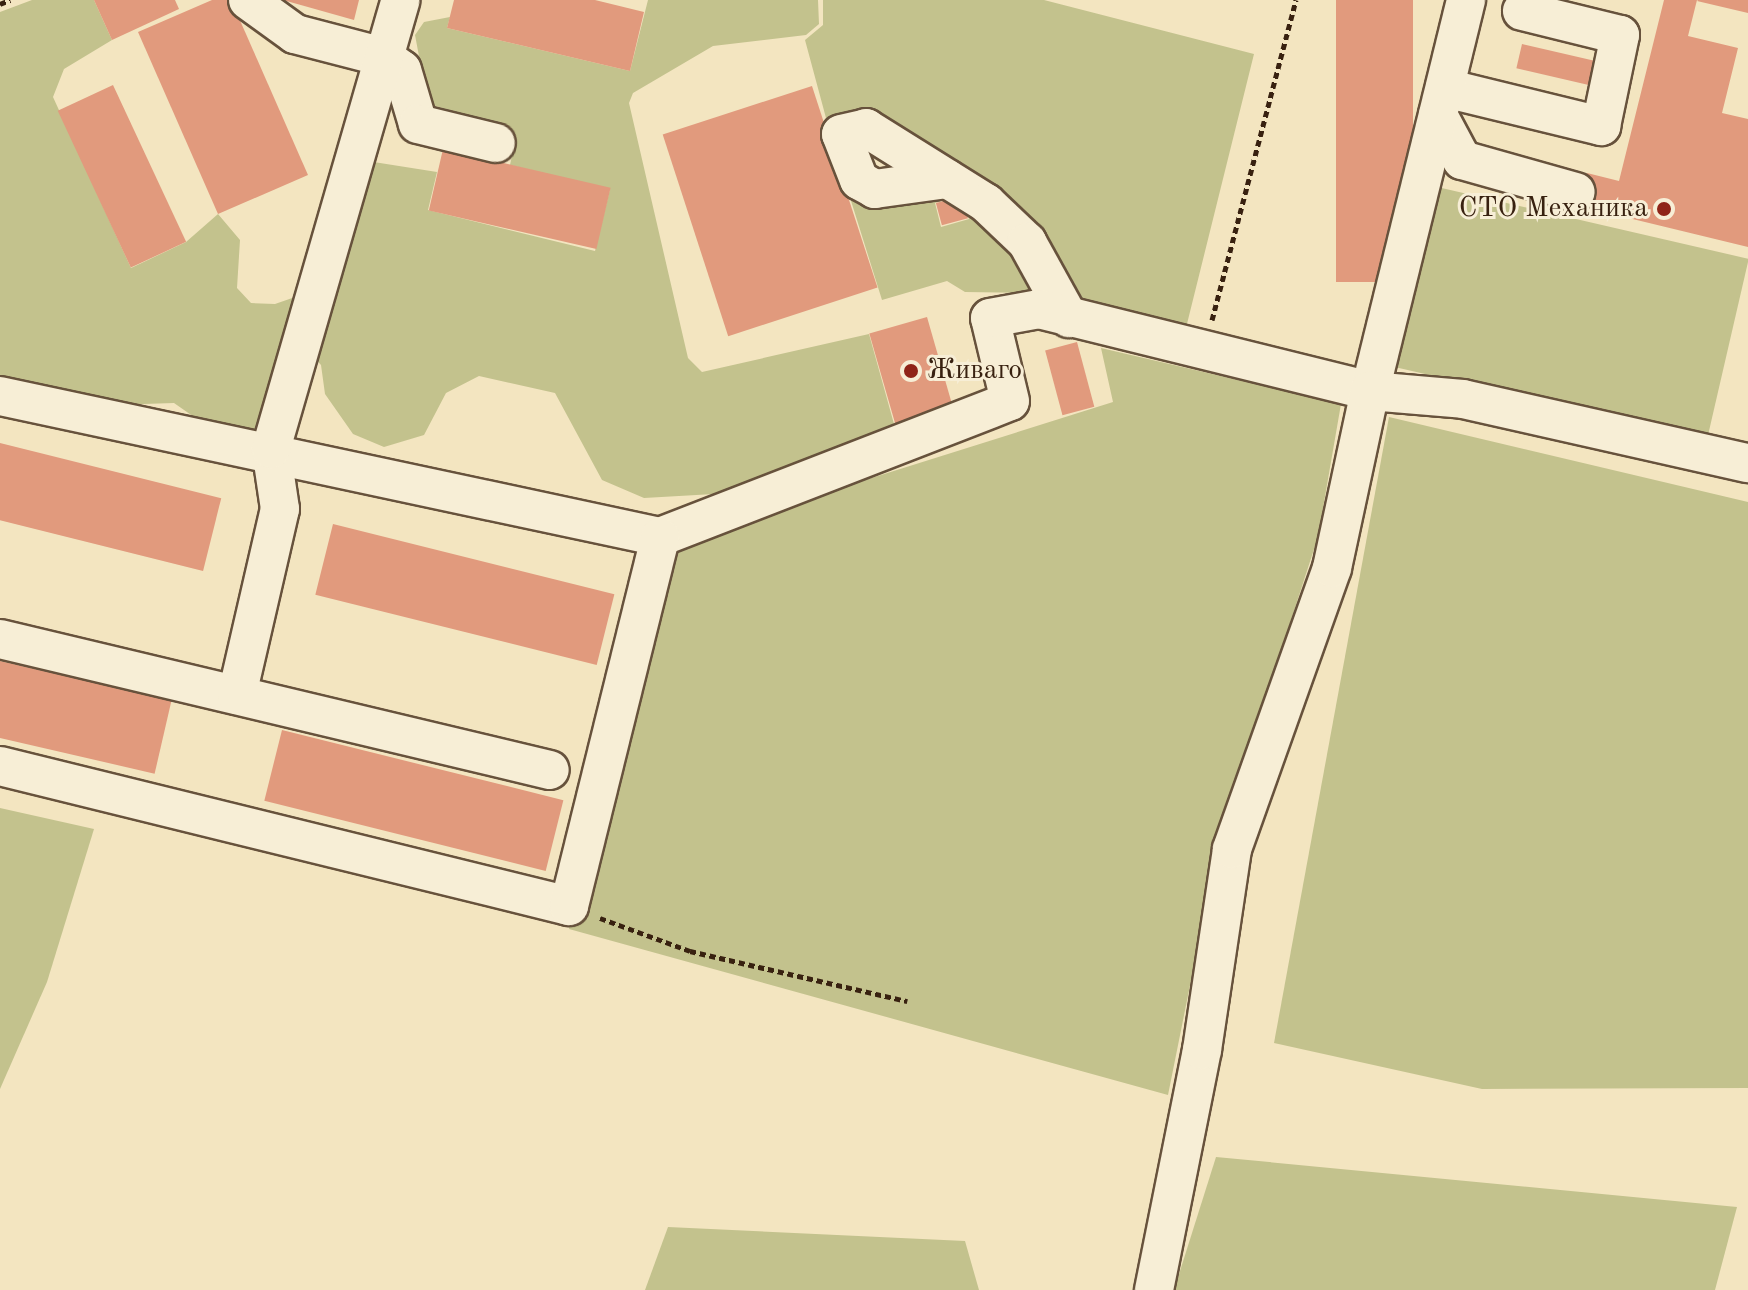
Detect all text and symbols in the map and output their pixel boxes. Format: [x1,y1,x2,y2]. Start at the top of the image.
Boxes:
place label: СТО Механика [1459,192,1648,226]
marker: СТО Механика [1655,200,1673,218]
place label: Живаго [927,354,1022,388]
marker: Живаго [902,362,920,380]

